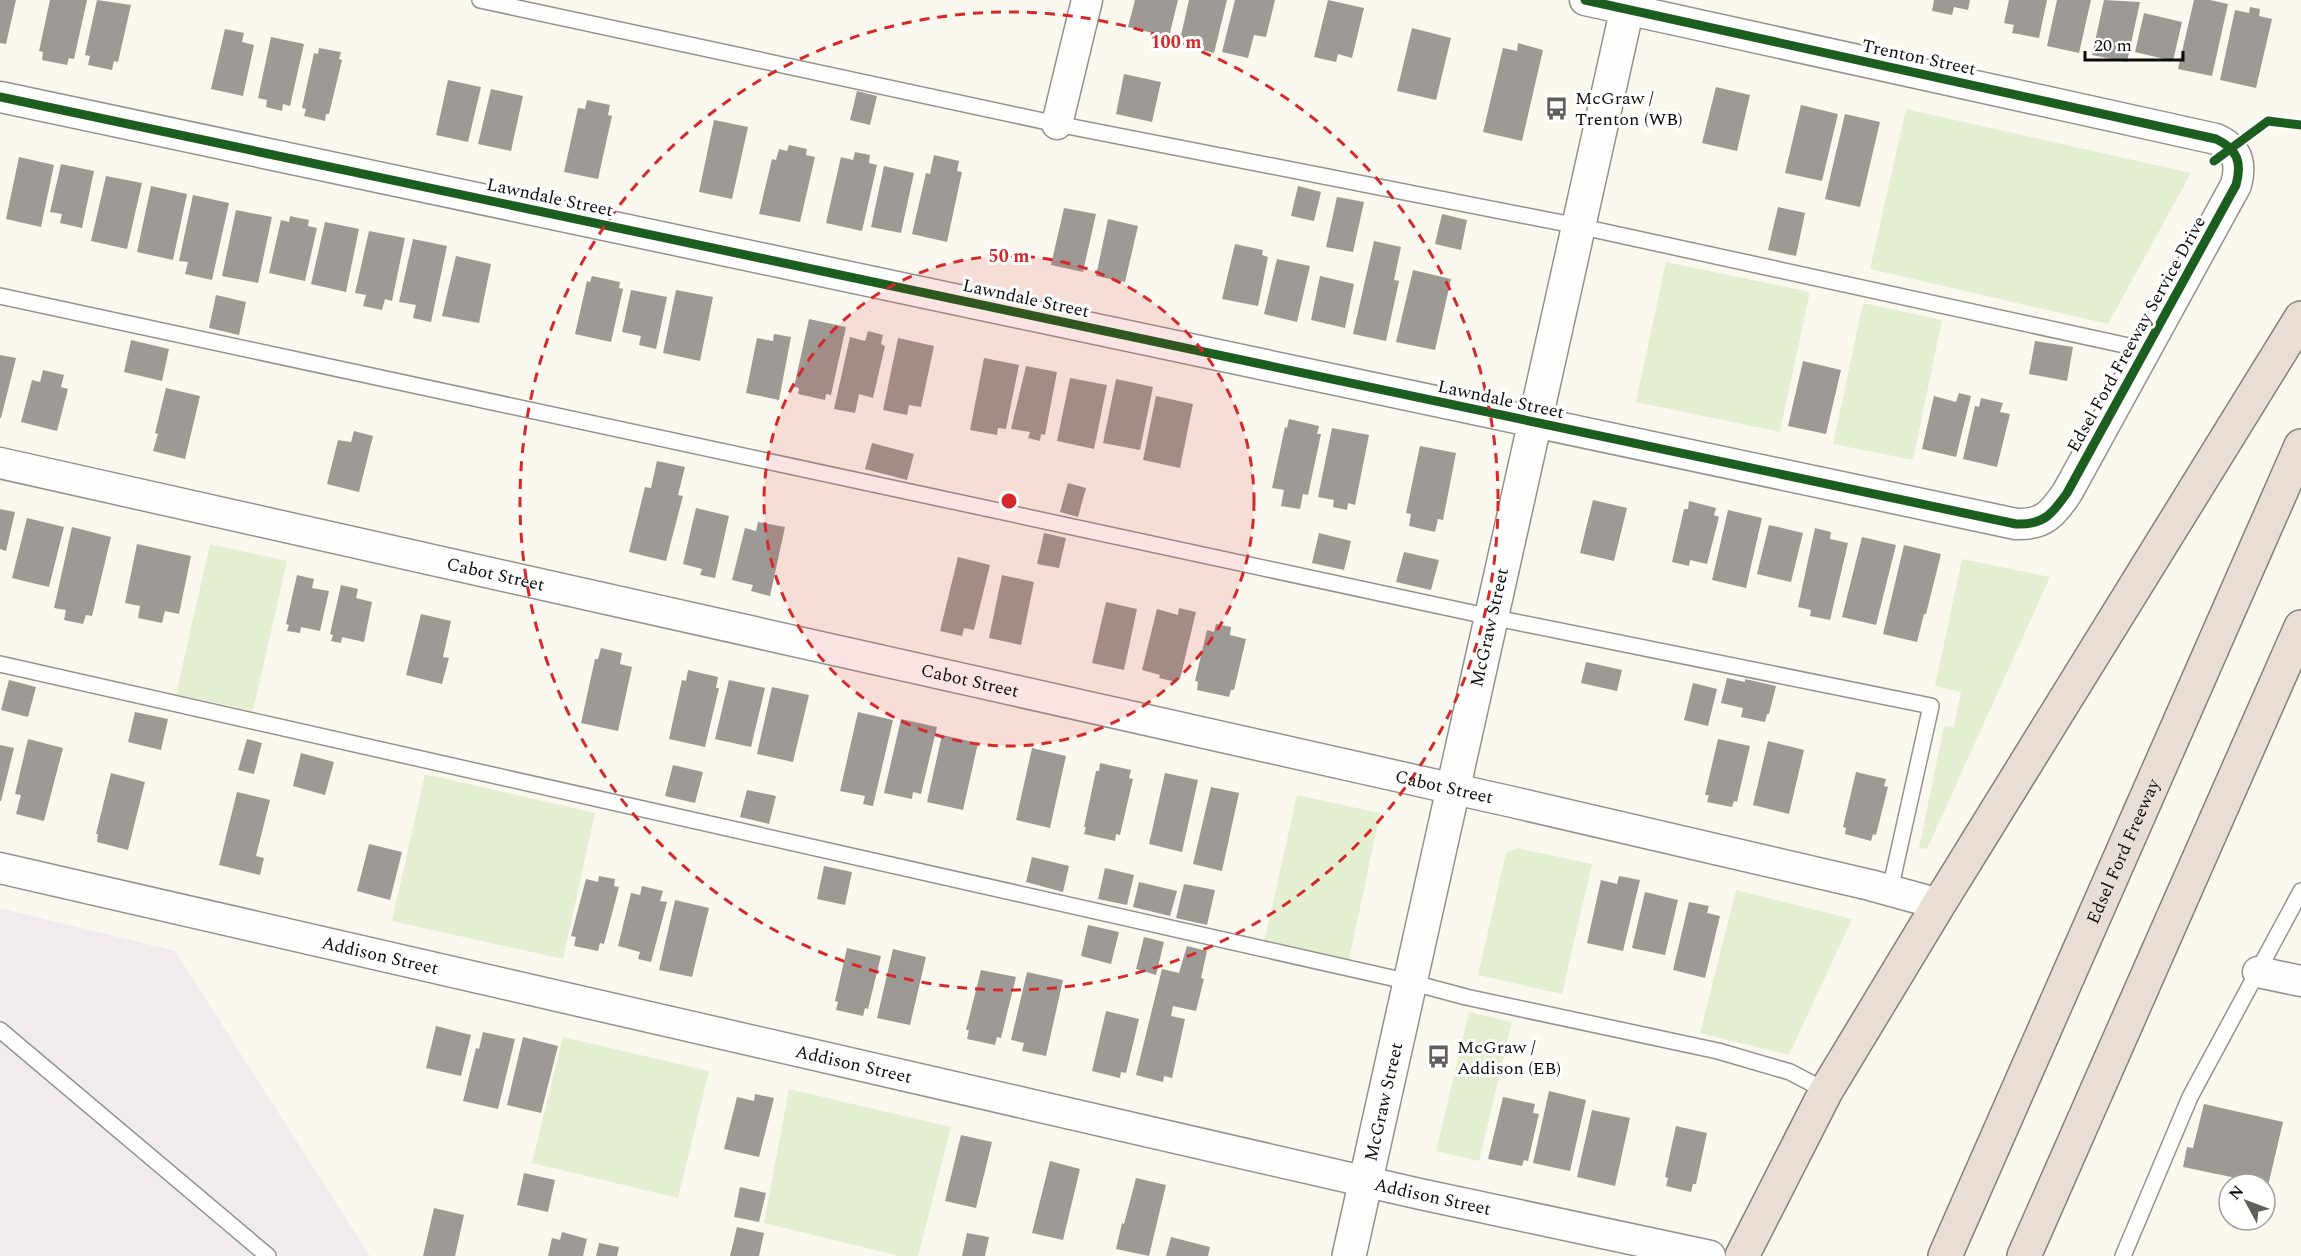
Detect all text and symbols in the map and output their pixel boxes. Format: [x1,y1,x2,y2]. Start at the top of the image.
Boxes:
scale bar [2085,24,2182,62]
text: 100 m [1150,29,1202,56]
street label: Trenton Street [1859,32,1979,83]
text: 20 m [2094,32,2132,59]
place label: McGraw / Trenton (WB) [1575,85,1683,133]
bus stop icon: McGraw / Trenton (WB) [1544,95,1570,121]
street label: Lawndale Street [484,171,616,224]
street label: Edsel Ford Freeway Service Drive [2060,211,2213,457]
text: 50 m [989,243,1029,270]
street label: Lawndale Street [960,272,1092,325]
street label: Lawndale Street [1435,373,1567,426]
centre of rings [999,491,1019,511]
street label: Cabot Street [444,550,547,599]
street label: McGraw Street [1463,565,1516,690]
street label: Cabot Street [918,657,1021,705]
street label: Cabot Street [1392,763,1496,811]
street label: Edsel Ford Freeway [2080,773,2168,928]
street label: Addison Street [319,929,441,982]
place label: McGraw / Addison (EB) [1457,1034,1561,1082]
street label: Addison Street [793,1038,915,1091]
street label: McGraw Street [1358,1040,1410,1164]
bus stop icon: McGraw / Addison (EB) [1426,1044,1452,1070]
street label: Addison Street [1372,1171,1494,1223]
north arrow [2217,1172,2277,1232]
text: N [2223,1180,2250,1206]

